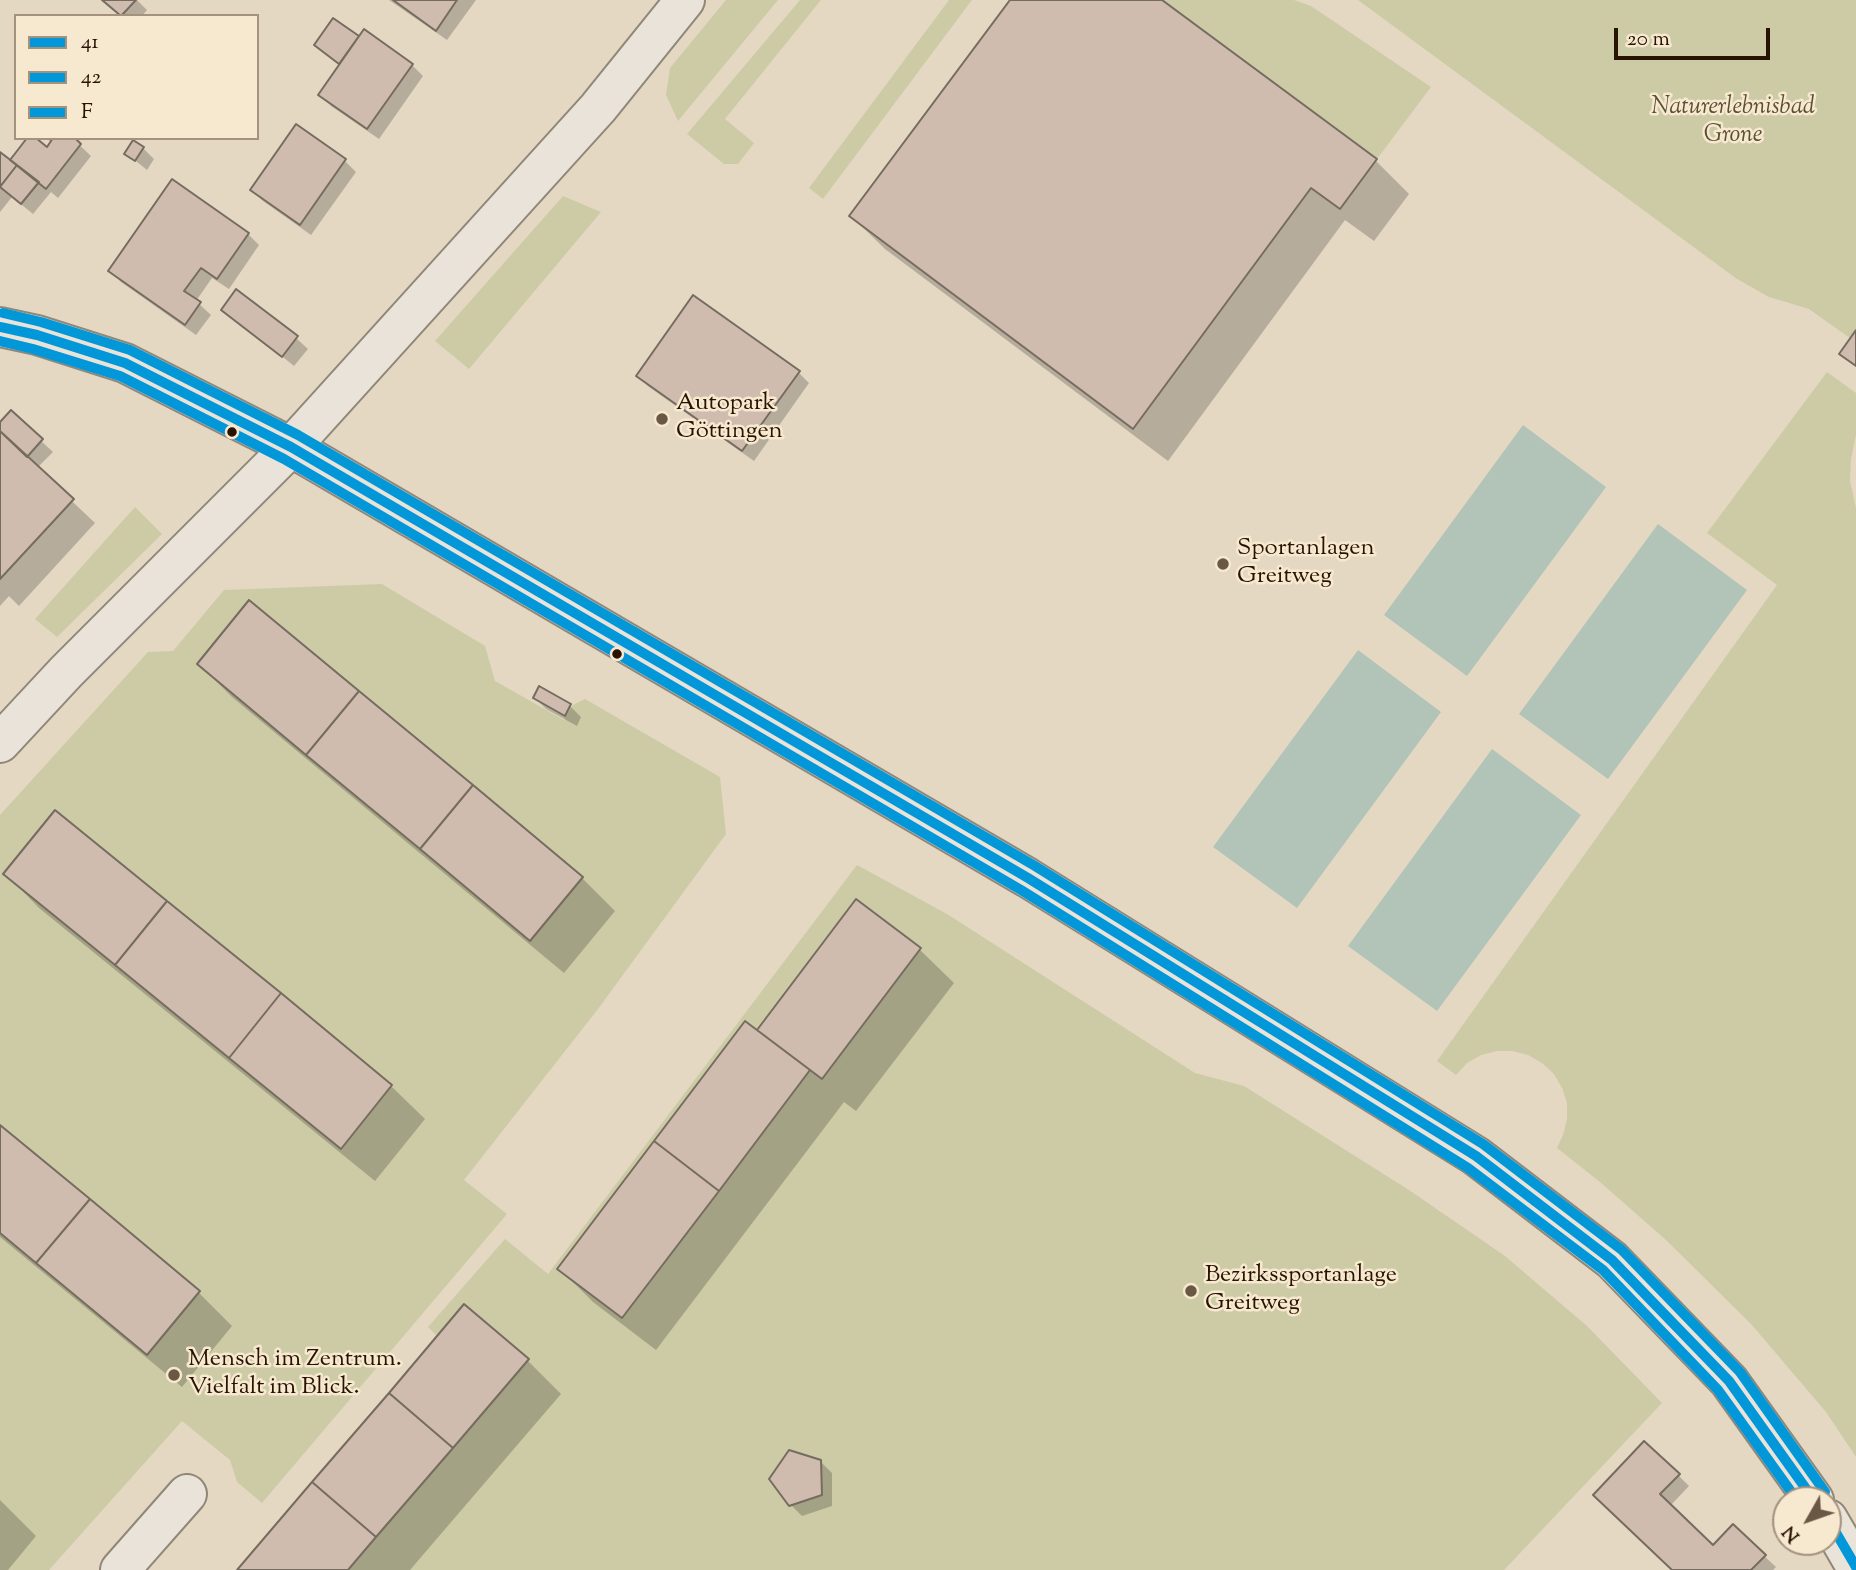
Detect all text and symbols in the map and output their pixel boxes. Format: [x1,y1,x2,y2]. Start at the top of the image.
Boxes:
legend [14,14,259,140]
scale bar [1618,14,1774,58]
text: 20 m [1627,25,1670,55]
text: 41 [81,28,99,58]
text: 42 [81,63,101,93]
park label: Naturerlebnisbad Grone [1651,95,1815,151]
text: F [81,98,93,128]
place label: Autopark Göttingen [676,391,783,447]
marker: Autopark Göttingen [654,411,670,427]
unlabelled marker [225,425,239,439]
place label: Sportanlagen Greitweg [1237,536,1375,592]
marker: Sportanlagen Greitweg [1215,556,1231,572]
unlabelled marker [610,647,624,661]
place label: Bezirkssportanlage Greitweg [1205,1263,1397,1319]
marker: Bezirkssportanlage Greitweg [1183,1283,1199,1299]
place label: Mensch im Zentrum. Vielfalt im Blick. [188,1347,402,1403]
marker: Mensch im Zentrum. Vielfalt im Blick. [166,1367,182,1383]
north arrow [1772,1486,1842,1556]
text: N [1777,1519,1807,1548]

